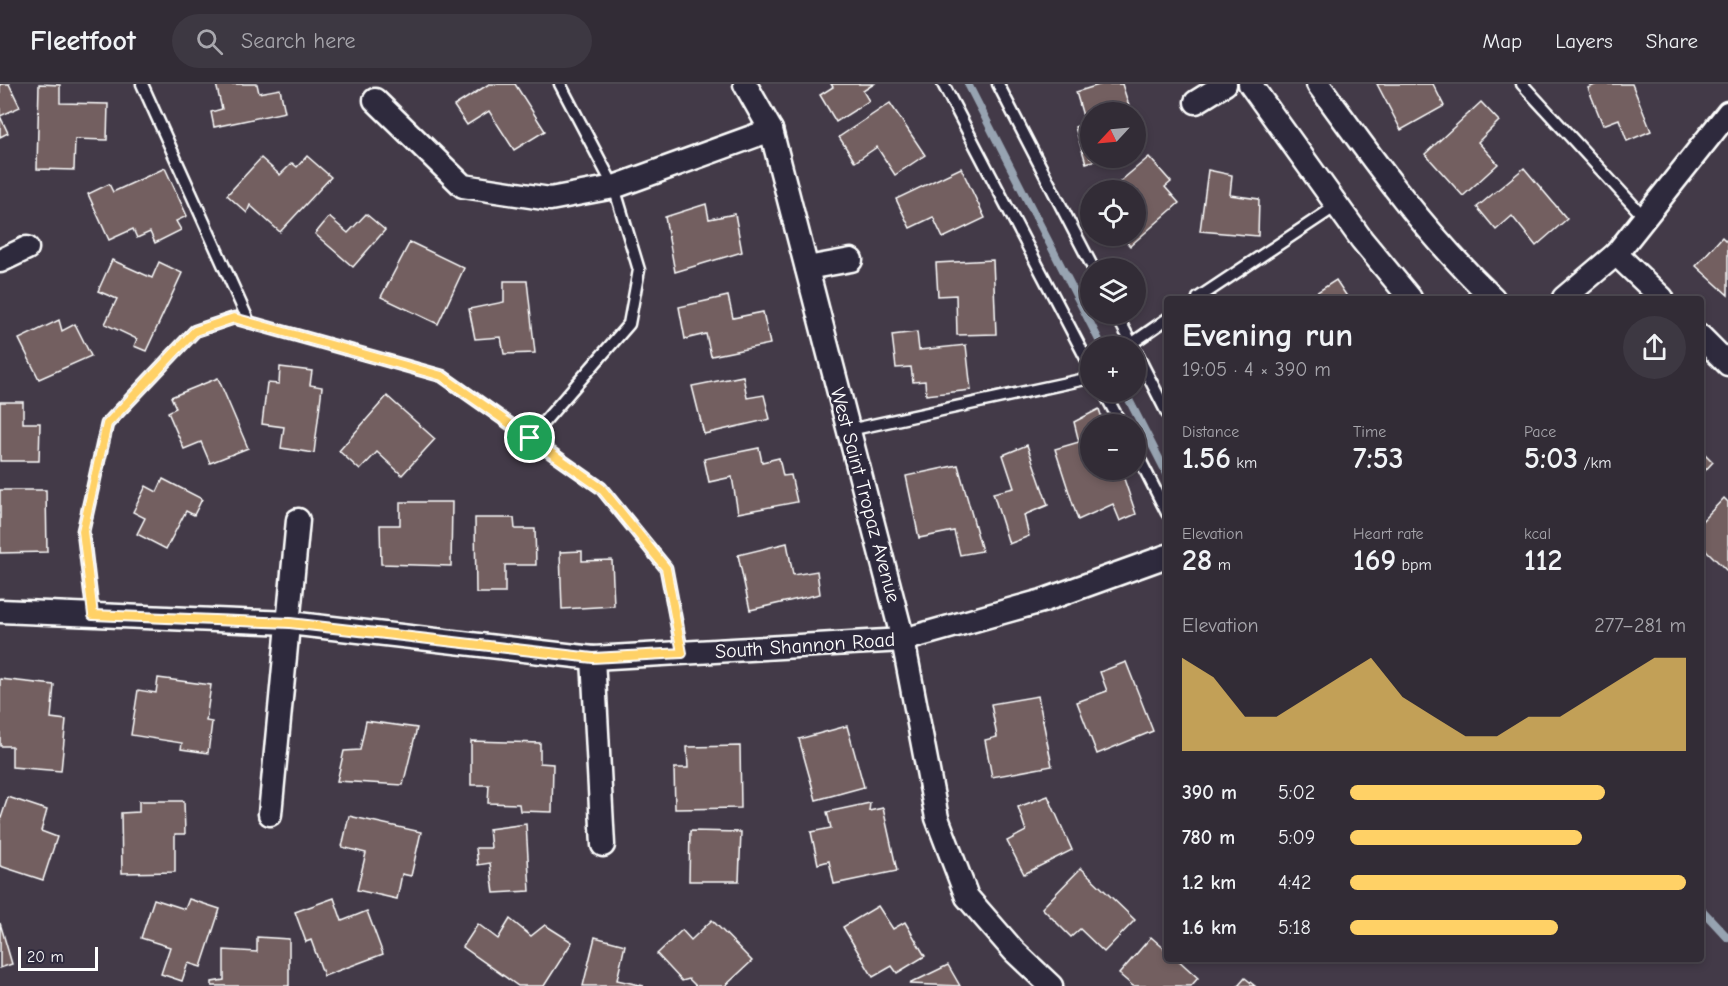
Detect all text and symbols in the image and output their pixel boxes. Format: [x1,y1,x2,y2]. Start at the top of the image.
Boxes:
search box [172,14,592,68]
text: Fleetfoot [30,25,136,57]
icon: search [193,25,226,58]
text: Search here [241,28,356,54]
text: Map [1483,29,1522,53]
text: Layers [1555,29,1613,53]
text: Share [1646,29,1698,53]
north arrow [1080,102,1146,168]
map controls [1080,102,1146,480]
button: locate [1080,180,1146,246]
button: layers [1080,258,1146,324]
text: Evening run [1182,316,1353,354]
button: share [1623,316,1686,379]
button: + [1080,336,1146,402]
text: 19:05 · 4 × 390 m [1182,358,1331,381]
street label: West Saint Tropaz Avenue [826,385,905,605]
pin [504,412,555,463]
button: − [1080,414,1146,480]
icon: arrive [513,421,546,454]
text: Distance [1182,423,1239,441]
text: Time [1353,423,1386,441]
text: Pace [1524,423,1556,441]
text: 1.56 [1182,441,1231,476]
text: 7:53 [1353,441,1403,476]
text: 5:03 [1524,441,1578,476]
text: km [1231,454,1257,472]
text: /km [1578,454,1611,472]
text: Elevation [1182,525,1243,543]
text: Heart rate [1353,525,1424,543]
text: kcal [1524,525,1551,543]
text: 28 [1182,543,1212,578]
text: 169 [1353,543,1396,578]
text: 112 [1524,543,1563,578]
text: m [1212,556,1231,574]
text: bpm [1396,556,1432,574]
text: Elevation [1182,614,1259,637]
text: 277–281 m [1594,614,1686,637]
street label: South Shannon Road [714,628,896,663]
text: 390 m [1182,781,1237,804]
text: 5:02 [1278,781,1315,804]
text: 780 m [1182,826,1235,849]
text: 5:09 [1278,826,1315,849]
text: 1.2 km [1182,871,1236,894]
text: 4:42 [1278,871,1311,894]
text: 1.6 km [1182,916,1237,939]
text: 5:18 [1278,916,1311,939]
scale bar [18,944,98,972]
text: 20 m [27,948,64,966]

